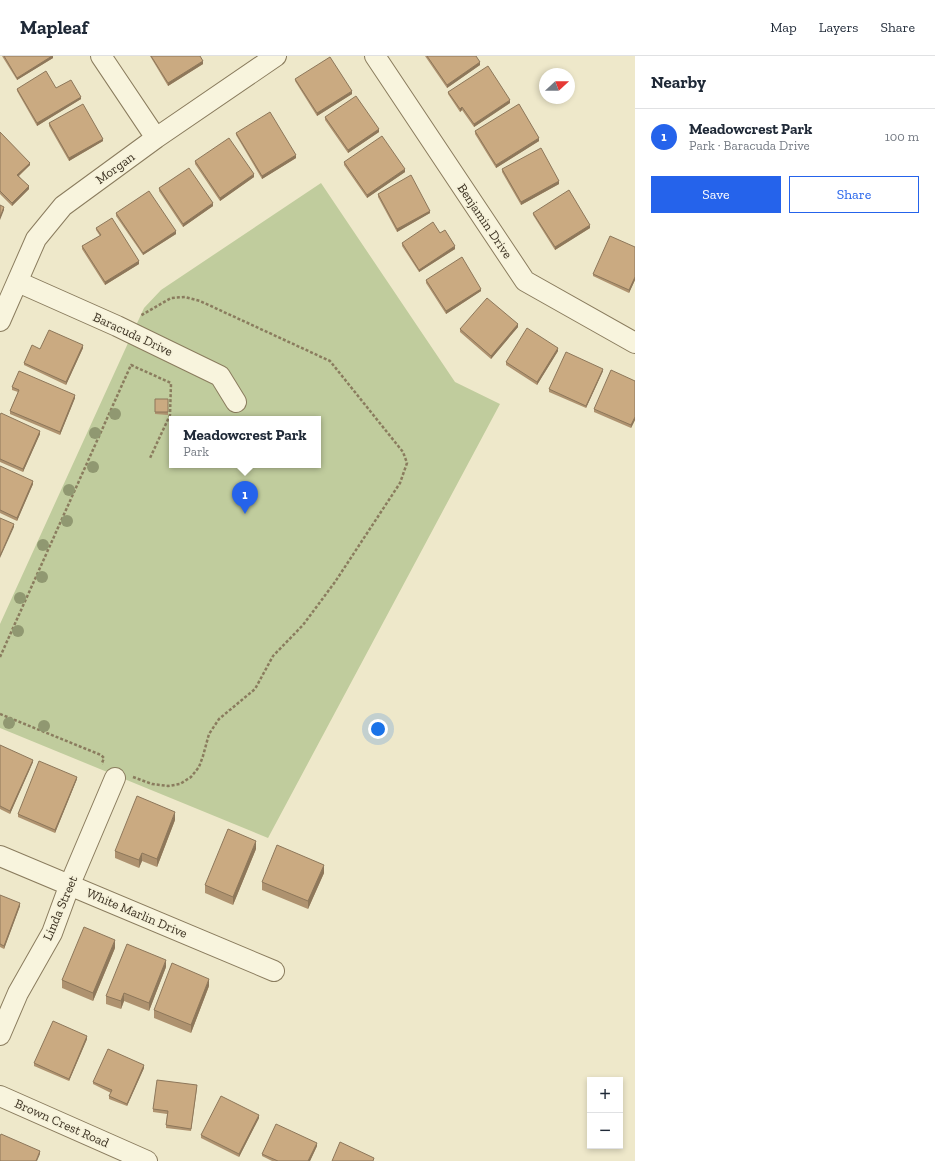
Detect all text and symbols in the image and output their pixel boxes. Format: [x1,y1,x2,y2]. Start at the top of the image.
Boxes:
text: Mapleaf [20,16,88,39]
text: Map [770,19,797,36]
text: Layers [819,19,858,36]
text: Share [880,19,915,36]
north arrow [539,68,575,104]
text: Nearby [651,72,706,92]
text: Meadowcrest Park [689,120,812,138]
text: 1 [661,129,667,144]
text: 100 m [885,129,919,144]
text: Park · Baracuda Drive [689,138,810,153]
street label: Morgan [93,149,138,187]
button: Save [651,176,781,213]
button: Share [789,176,919,213]
street label: Benjamin Drive [454,181,515,262]
street label: Baracuda Drive [91,309,175,359]
popup [169,416,321,468]
text: Meadowcrest Park [183,426,307,444]
text: Park [183,444,209,459]
pin: 1 [232,481,258,514]
your location [368,719,388,739]
street label: Linda Street [40,873,80,943]
street label: White Marlin Drive [84,885,190,941]
map controls [587,1077,623,1149]
button: + [587,1077,623,1113]
street label: Brown Crest Road [13,1095,111,1151]
button: − [587,1113,623,1149]

